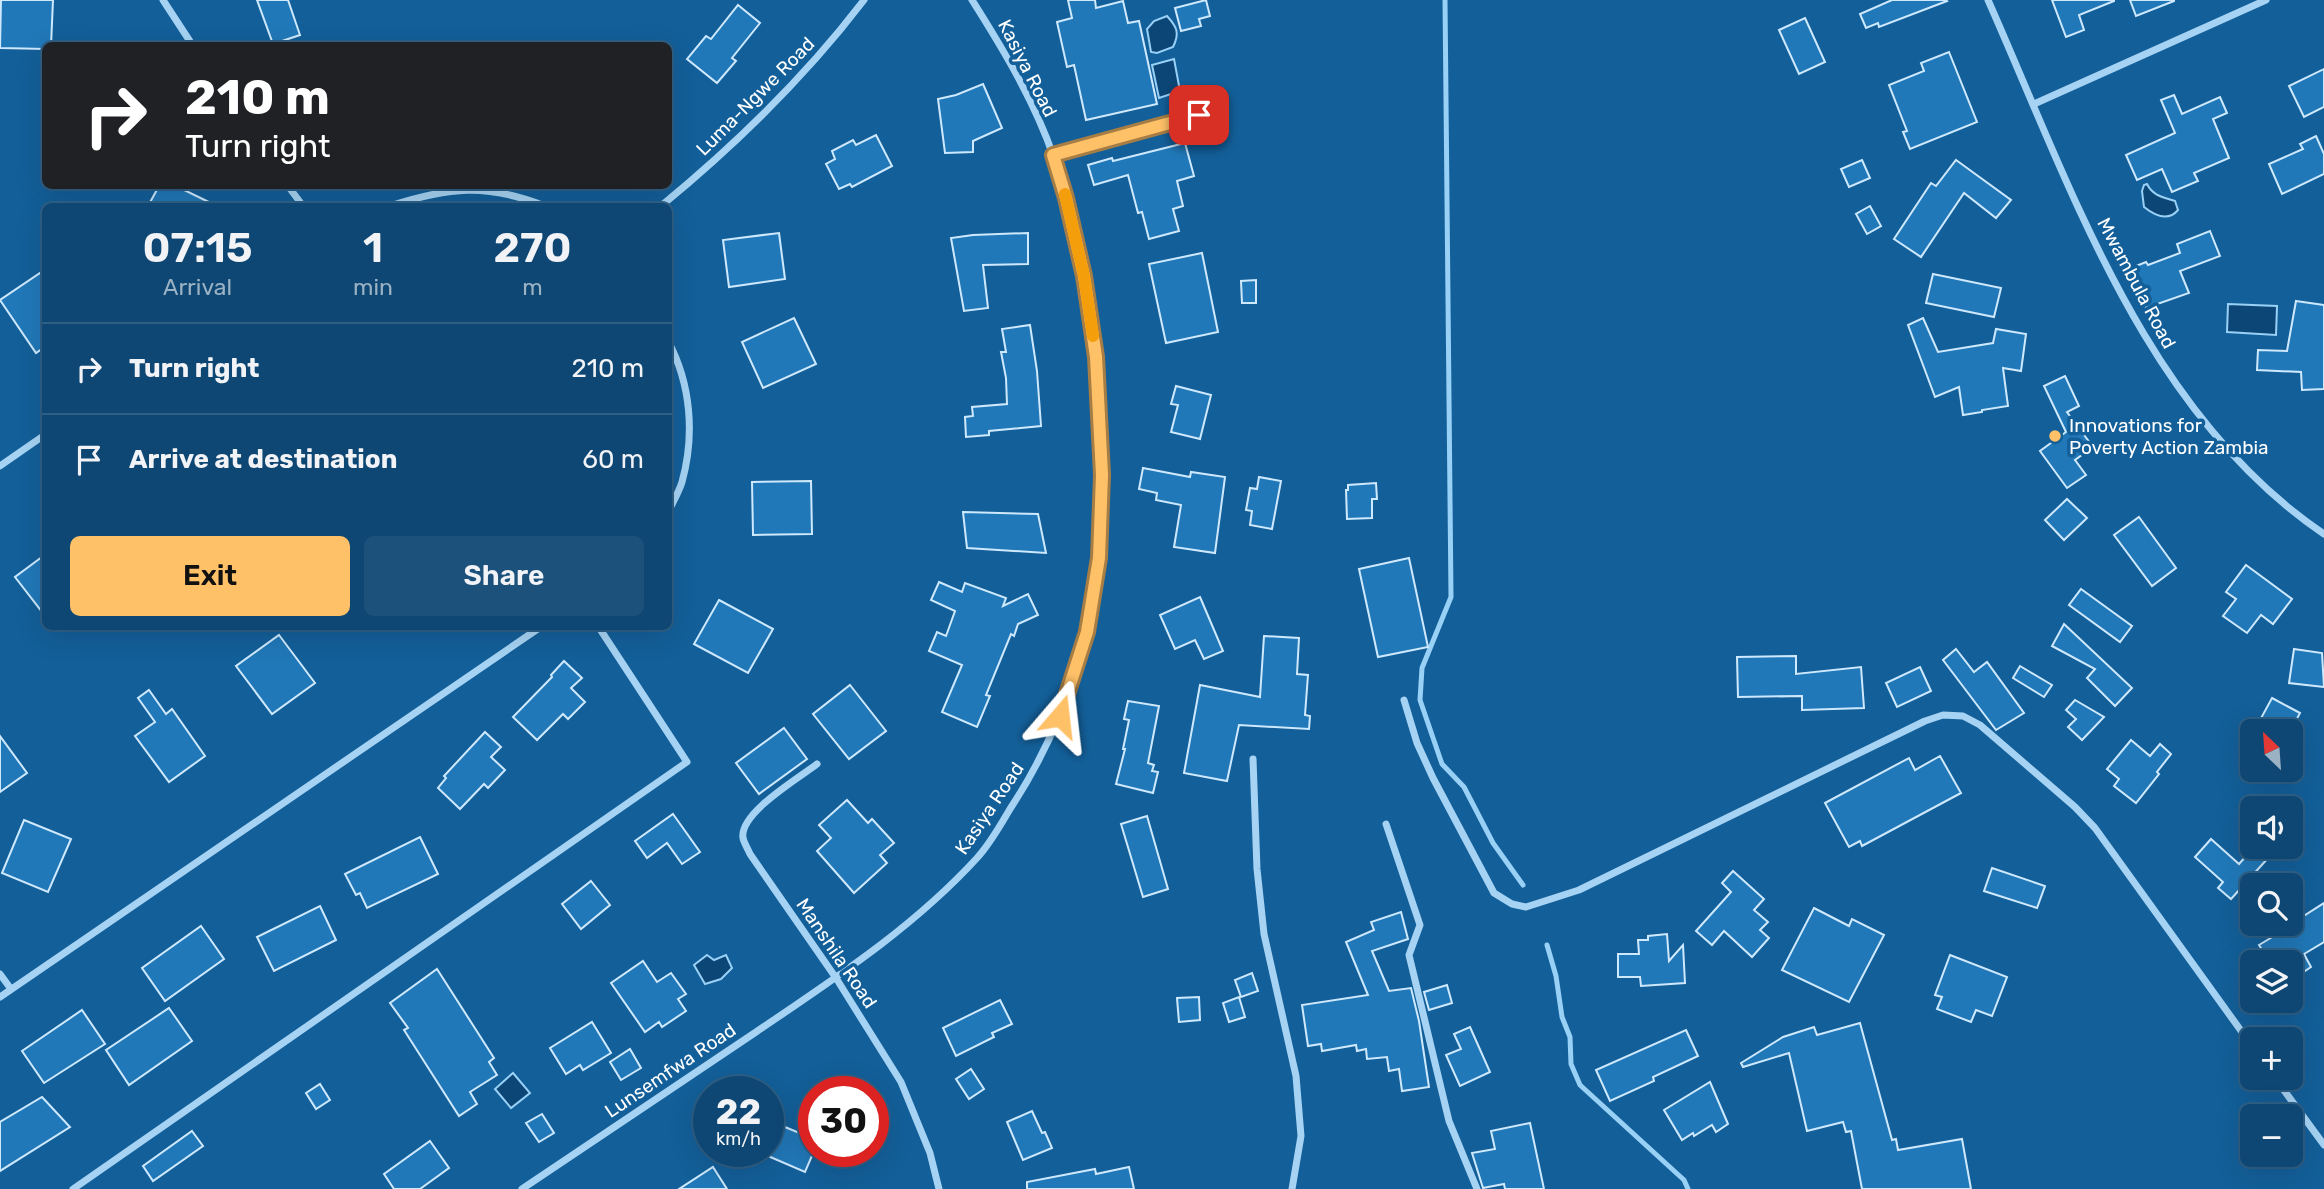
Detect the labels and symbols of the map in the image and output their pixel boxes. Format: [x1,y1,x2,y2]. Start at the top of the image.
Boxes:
street label: Kasiya Road [993,16,1062,121]
street label: Luma-Ngwe Road [691,32,819,160]
pin [1169,85,1229,145]
street label: Mwambula Road [2092,214,2181,353]
place label: Innovations for Poverty Action Zambia [2069,414,2269,459]
marker: Innovations for Poverty Action Zambia [2047,428,2063,444]
position arrow [1023,679,1097,753]
north arrow [2240,719,2303,782]
street label: Kasiya Road [950,758,1029,859]
street label: Manshila Road [791,894,882,1013]
street label: Lunsemfwa Road [600,1018,740,1123]
speed limit sign: 30 [798,1076,889,1167]

